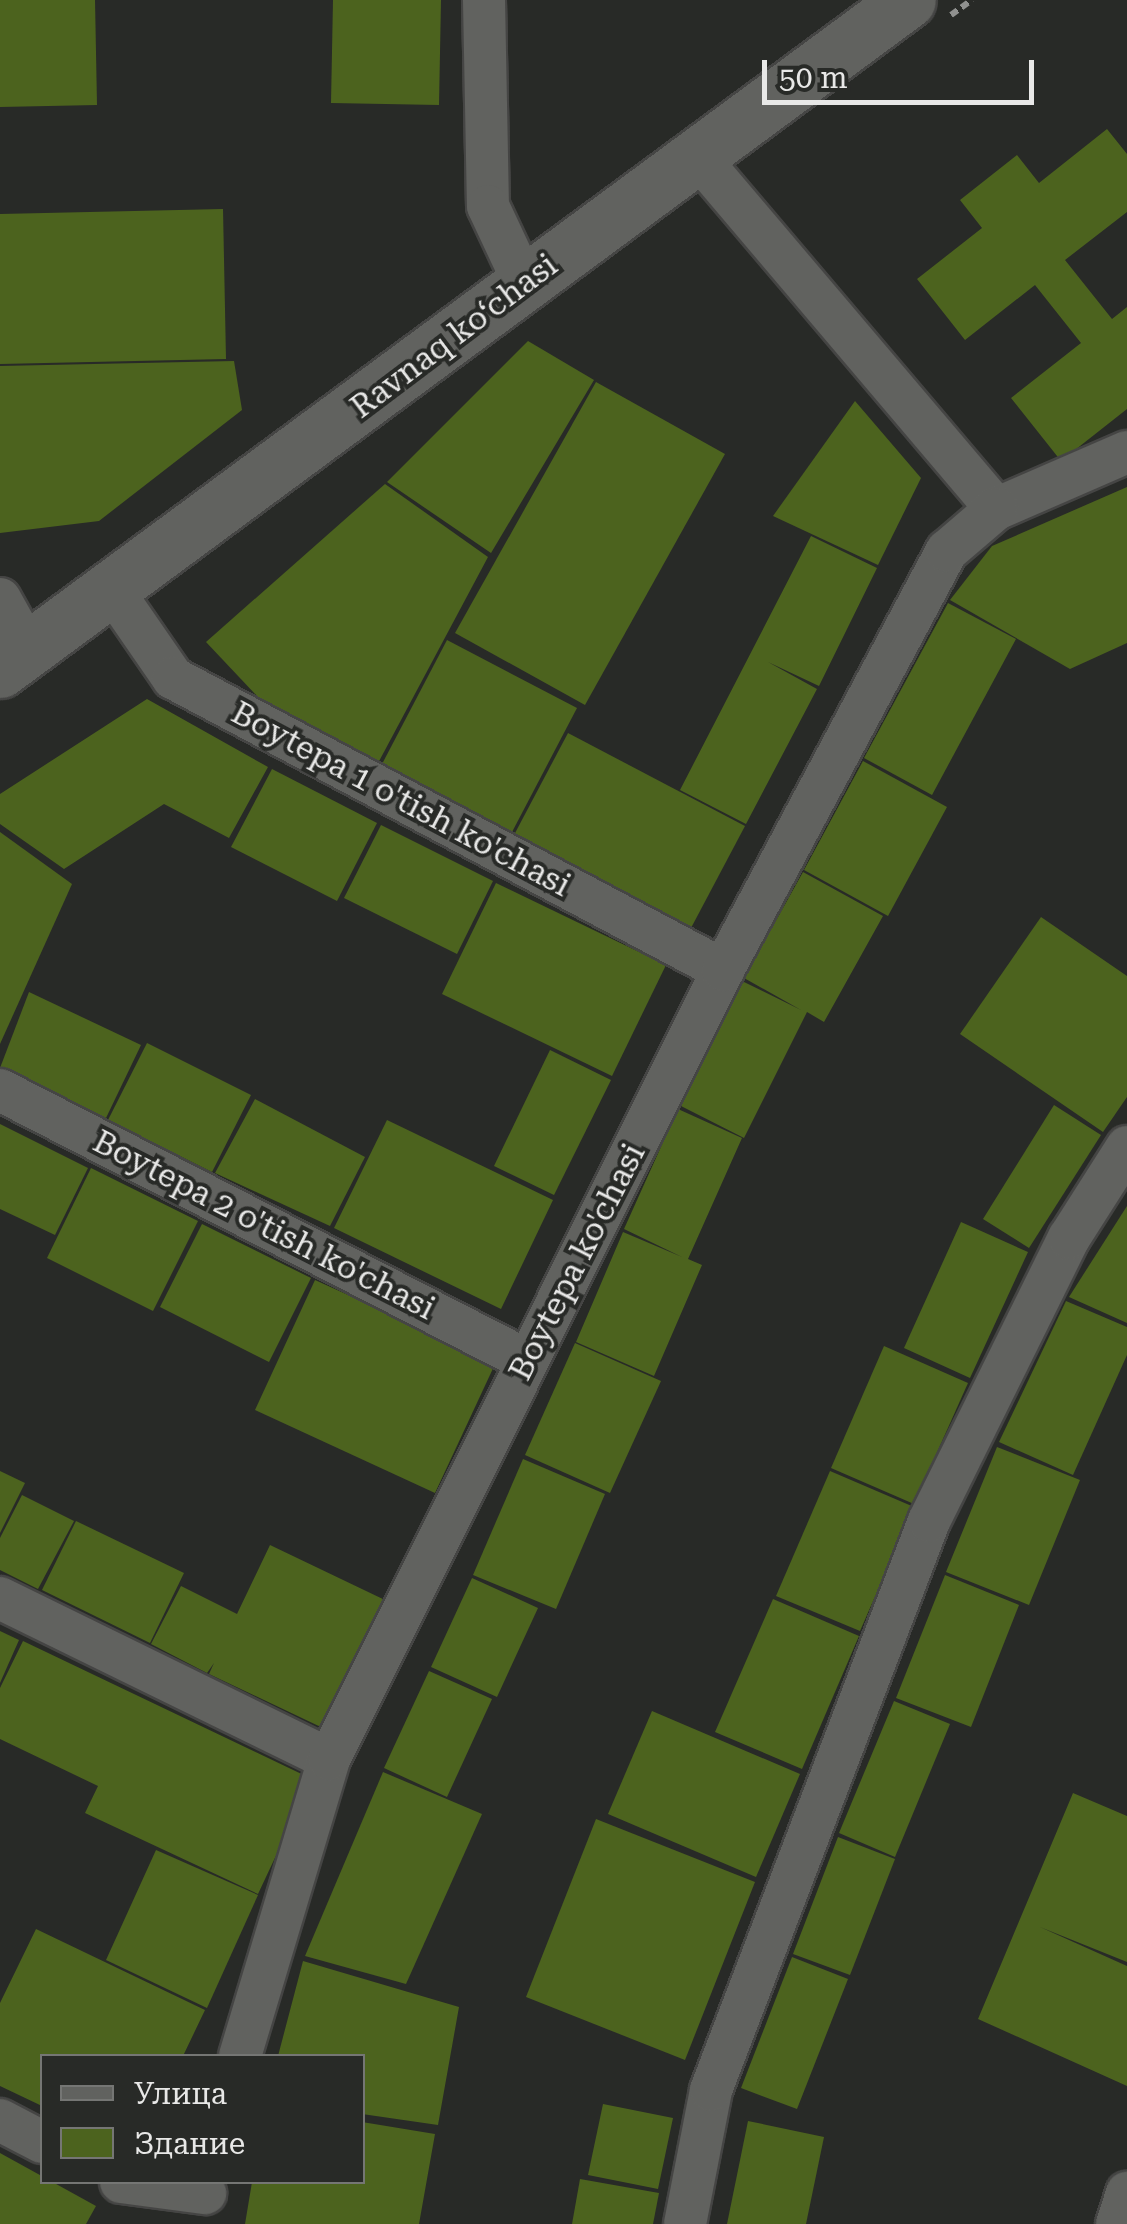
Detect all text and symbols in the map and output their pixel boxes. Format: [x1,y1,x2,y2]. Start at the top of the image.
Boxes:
scale bar [767,40,1040,102]
text: 50 m [779,60,848,95]
street label: Ravnaq ko‘chasi [343,246,565,426]
street label: Boytepa 1 o'tish ko'chasi [225,693,577,905]
street label: Boytepa 2 o'tish ko'chasi [87,1122,441,1328]
street label: Boytepa ko'chasi [501,1137,653,1387]
legend [40,2054,365,2184]
text: Улица [134,2076,227,2111]
text: Здание [134,2126,245,2161]

